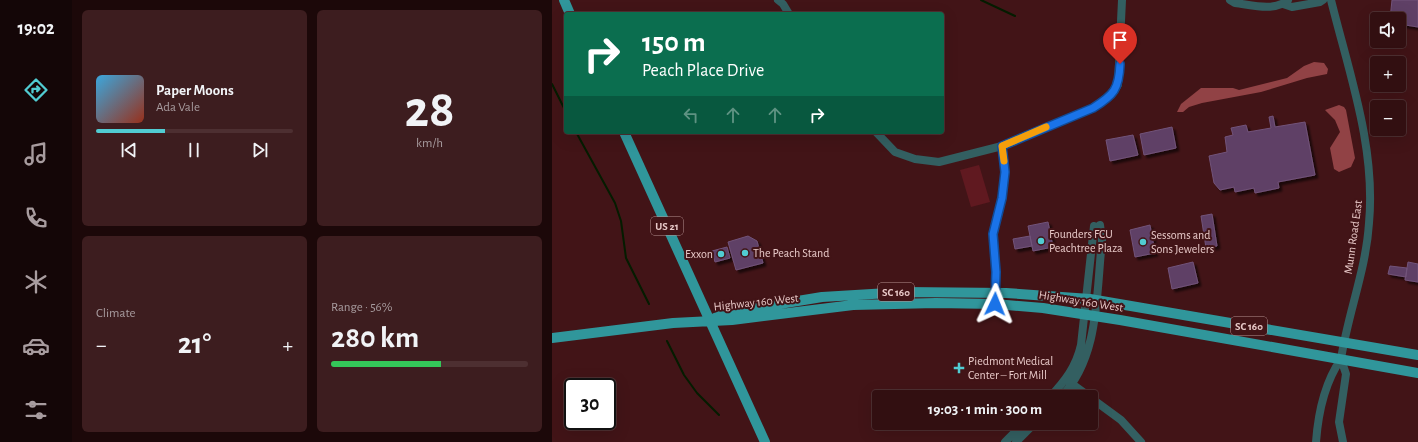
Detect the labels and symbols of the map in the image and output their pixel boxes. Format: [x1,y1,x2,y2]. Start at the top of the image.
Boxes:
pin [1103,23,1137,64]
street label: Munn Road East [1342,199,1364,275]
road number: US 21 [651,217,683,235]
place label: Founders FCU Peachtree Plaza [1049,228,1123,254]
place label: Sessoms and Sons Jewelers [1151,229,1214,255]
marker: Founders FCU Peachtree Plaza [1036,236,1046,246]
marker: Sessoms and Sons Jewelers [1138,237,1148,247]
place label: The Peach Stand [753,247,829,259]
place label: Exxon [685,248,713,260]
marker: The Peach Stand [740,248,750,258]
marker: Exxon [716,249,726,259]
road number: SC 160 [878,283,914,301]
position arrow [974,283,1016,325]
street label: Highway 160 West [1038,288,1124,315]
street label: Highway 160 West [713,292,799,313]
road number: SC 160 [1231,317,1267,335]
place label: Piedmont Medical Center – Fort Mill [968,355,1053,381]
marker: Piedmont Medical Center – Fort Mill [953,362,965,374]
speed limit sign: 30 [564,378,616,430]

